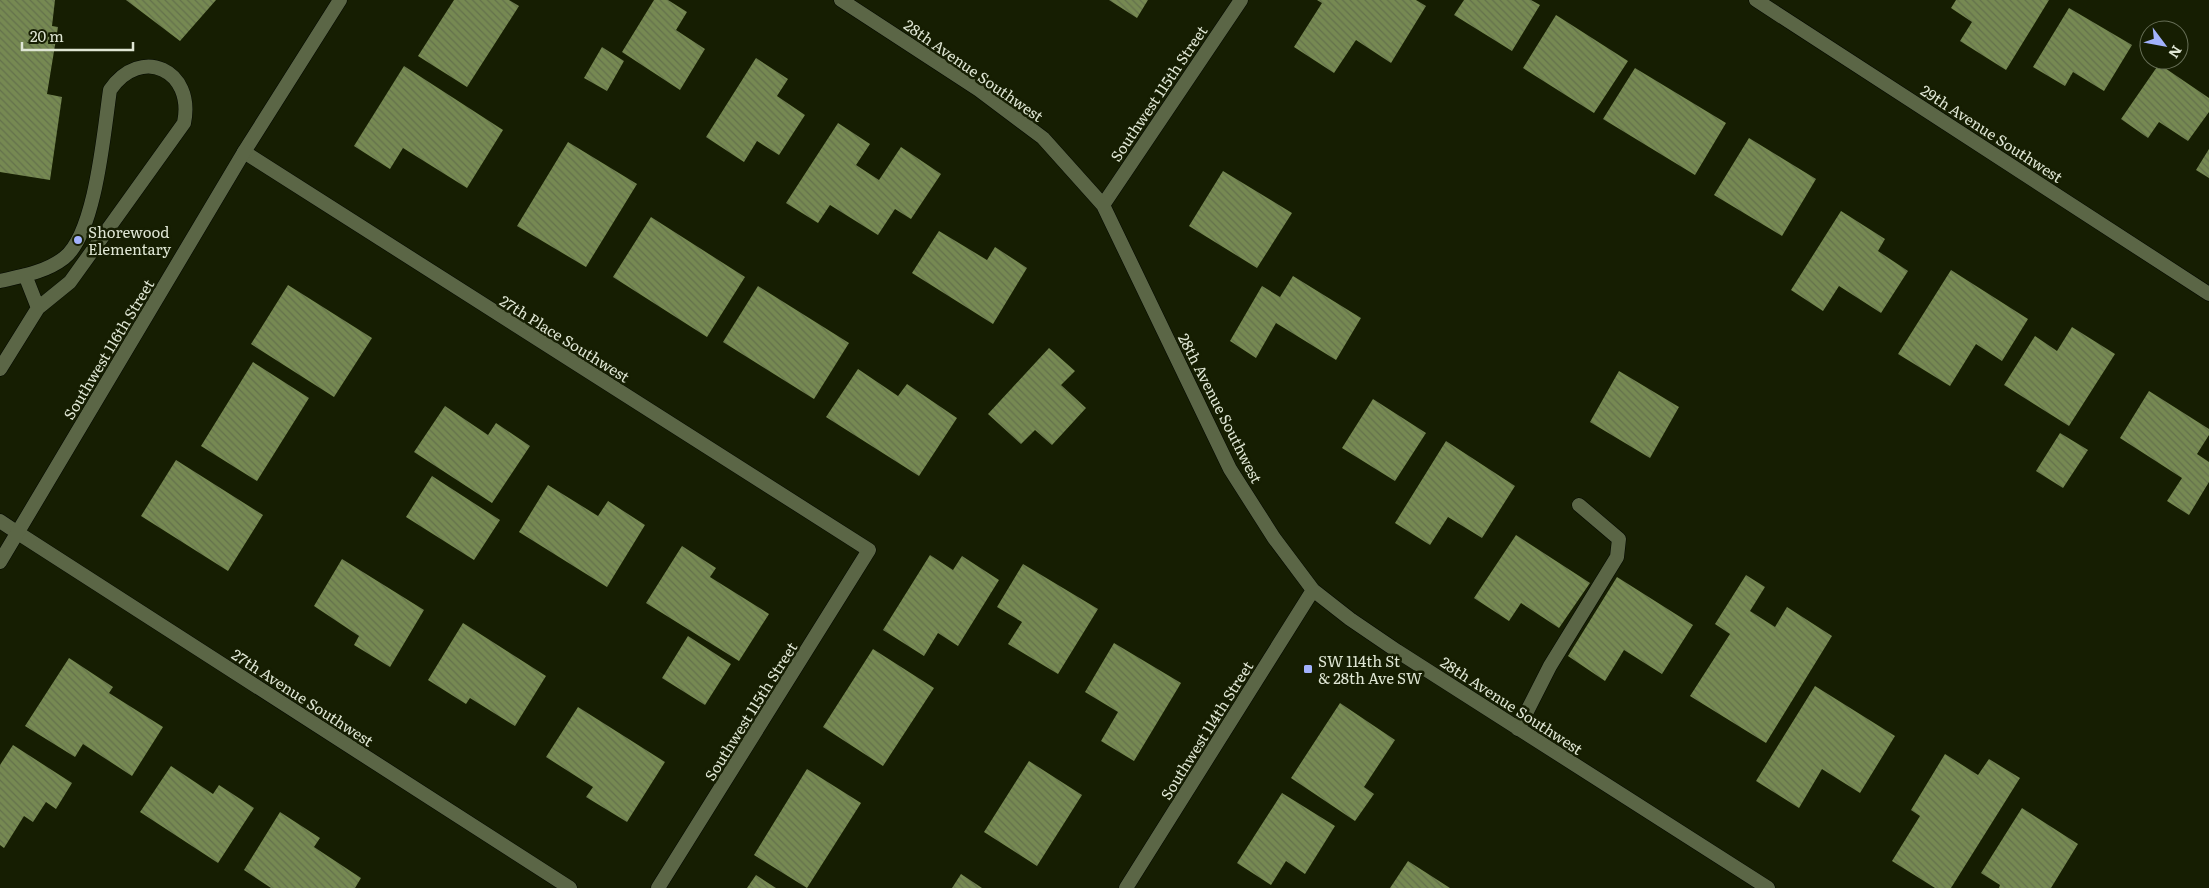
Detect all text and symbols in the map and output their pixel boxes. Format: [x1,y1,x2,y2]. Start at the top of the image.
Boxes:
street label: 28th Avenue Southwest [900,13,1048,127]
scale bar [22,20,134,52]
street label: Southwest 115th Street [1104,20,1212,166]
north arrow [2139,20,2189,70]
text: 20 m [30,24,64,47]
text: N [2164,42,2187,63]
street label: 29th Avenue Southwest [1916,78,2068,188]
place label: Shorewood Elementary [88,220,172,260]
marker: Shorewood Elementary [72,234,84,246]
street label: Southwest 116th Street [57,274,159,424]
street label: 27th Place Southwest [496,289,634,387]
street label: 28th Avenue Southwest [1173,329,1269,487]
street label: Southwest 115th Street [698,637,802,785]
street label: 27th Avenue Southwest [228,642,378,752]
place label: SW 114th St & 28th Ave SW [1318,649,1423,689]
street label: 28th Avenue Southwest [1436,650,1588,760]
street label: Southwest 114th Street [1154,656,1258,804]
marker: SW 114th St & 28th Ave SW [1302,663,1314,675]

